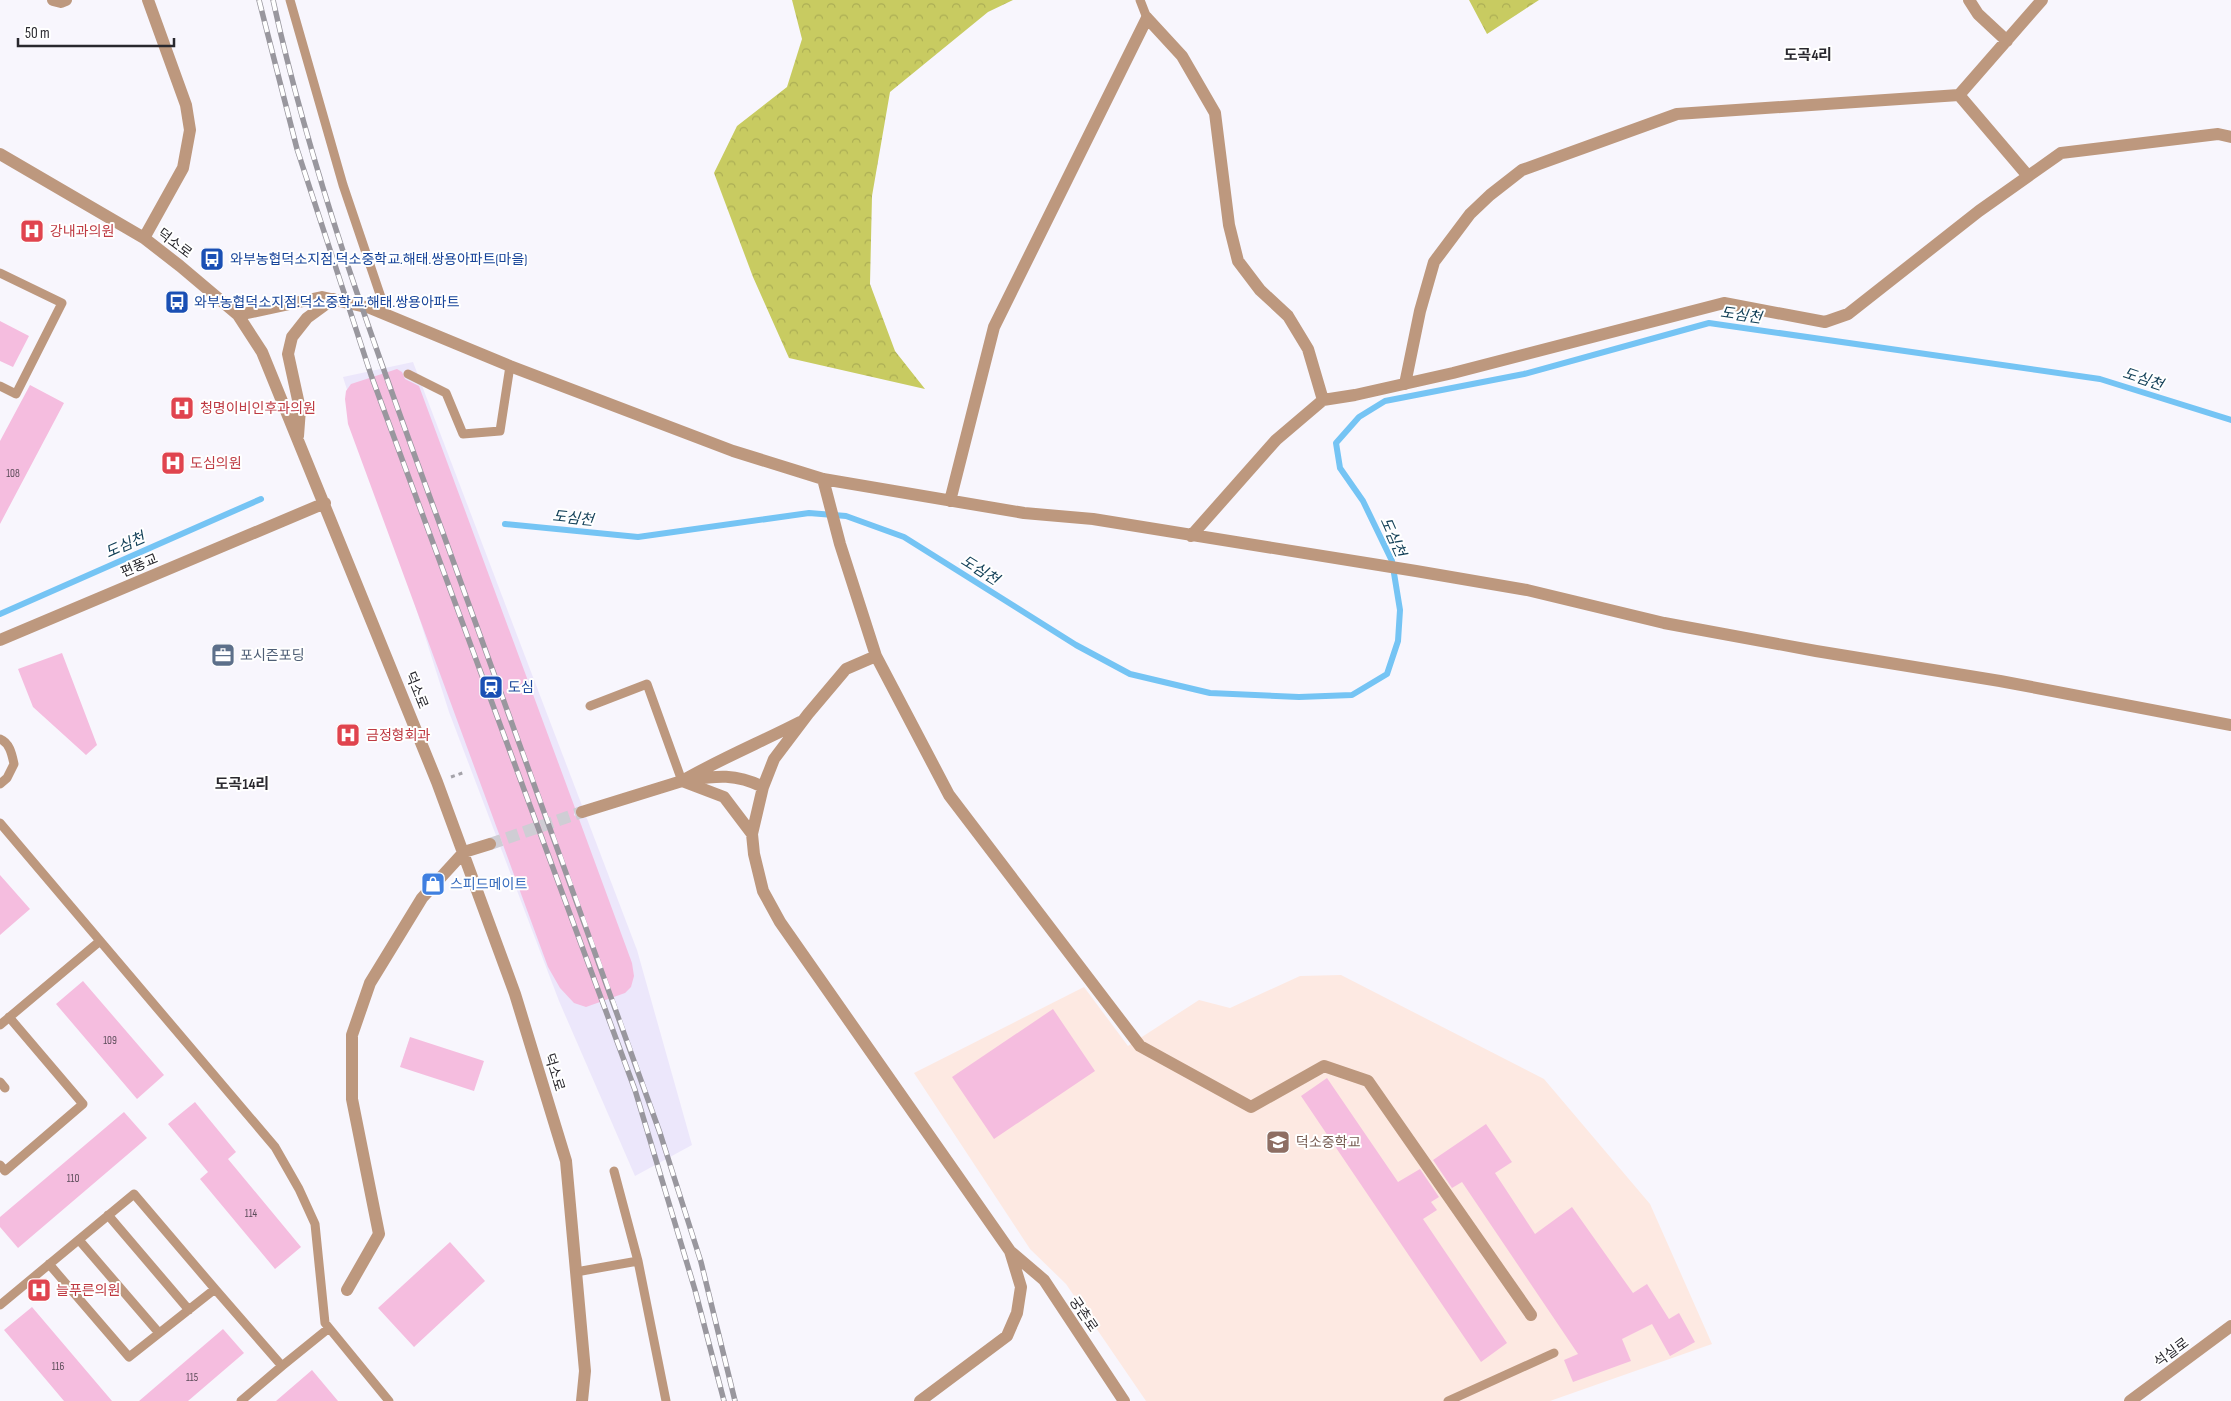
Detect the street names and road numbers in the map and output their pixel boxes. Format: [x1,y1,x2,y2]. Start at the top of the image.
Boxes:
street label: 덕소로 [154,225,195,262]
street label: 편풍교 [118,550,160,581]
street label: 덕소로 [401,669,432,711]
street label: 덕소로 [541,1051,568,1093]
street label: 궁촌로 [1066,1294,1102,1335]
street label: 석실로 [2151,1334,2192,1371]

